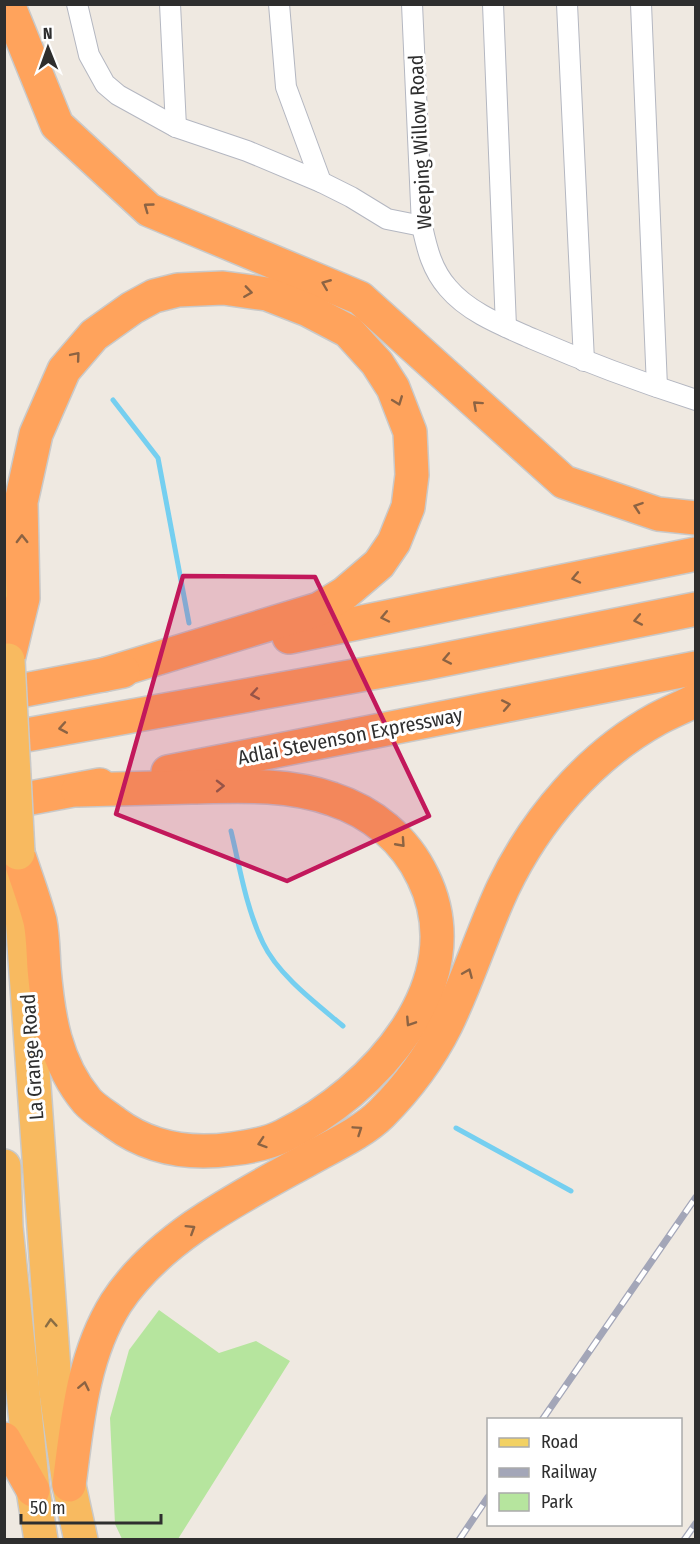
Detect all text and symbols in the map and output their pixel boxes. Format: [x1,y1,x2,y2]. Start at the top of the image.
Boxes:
north arrow [18,18,78,78]
text: N [43,24,53,43]
street label: Weeping Willow Road [403,54,437,230]
one-way arrow [143,203,154,214]
one-way arrow [321,279,332,291]
one-way arrow [244,285,253,297]
one-way arrow [69,352,80,363]
one-way arrow [391,395,403,406]
one-way arrow [473,401,484,412]
one-way arrow [633,502,644,515]
one-way arrow [16,535,28,544]
one-way arrow [572,571,582,584]
one-way arrow [381,610,391,623]
one-way arrow [633,613,643,626]
one-way arrow [442,652,452,665]
one-way arrow [250,687,260,700]
one-way arrow [501,699,511,712]
street label: Adlai Stevenson Expressway [236,702,465,770]
one-way arrow [59,721,69,734]
one-way arrow [216,780,225,793]
one-way arrow [394,836,405,846]
one-way arrow [461,968,473,979]
street label: La Grange Road [16,993,48,1121]
one-way arrow [407,1016,418,1027]
one-way arrow [351,1126,362,1137]
one-way arrow [257,1136,268,1148]
one-way arrow [184,1226,195,1237]
one-way arrow [45,1319,58,1328]
one-way arrow [77,1381,90,1391]
legend [487,1418,682,1526]
text: Road [541,1431,578,1453]
text: Railway [541,1461,597,1483]
scale bar [21,1487,160,1525]
text: Park [541,1491,574,1513]
text: 50 m [30,1497,66,1519]

